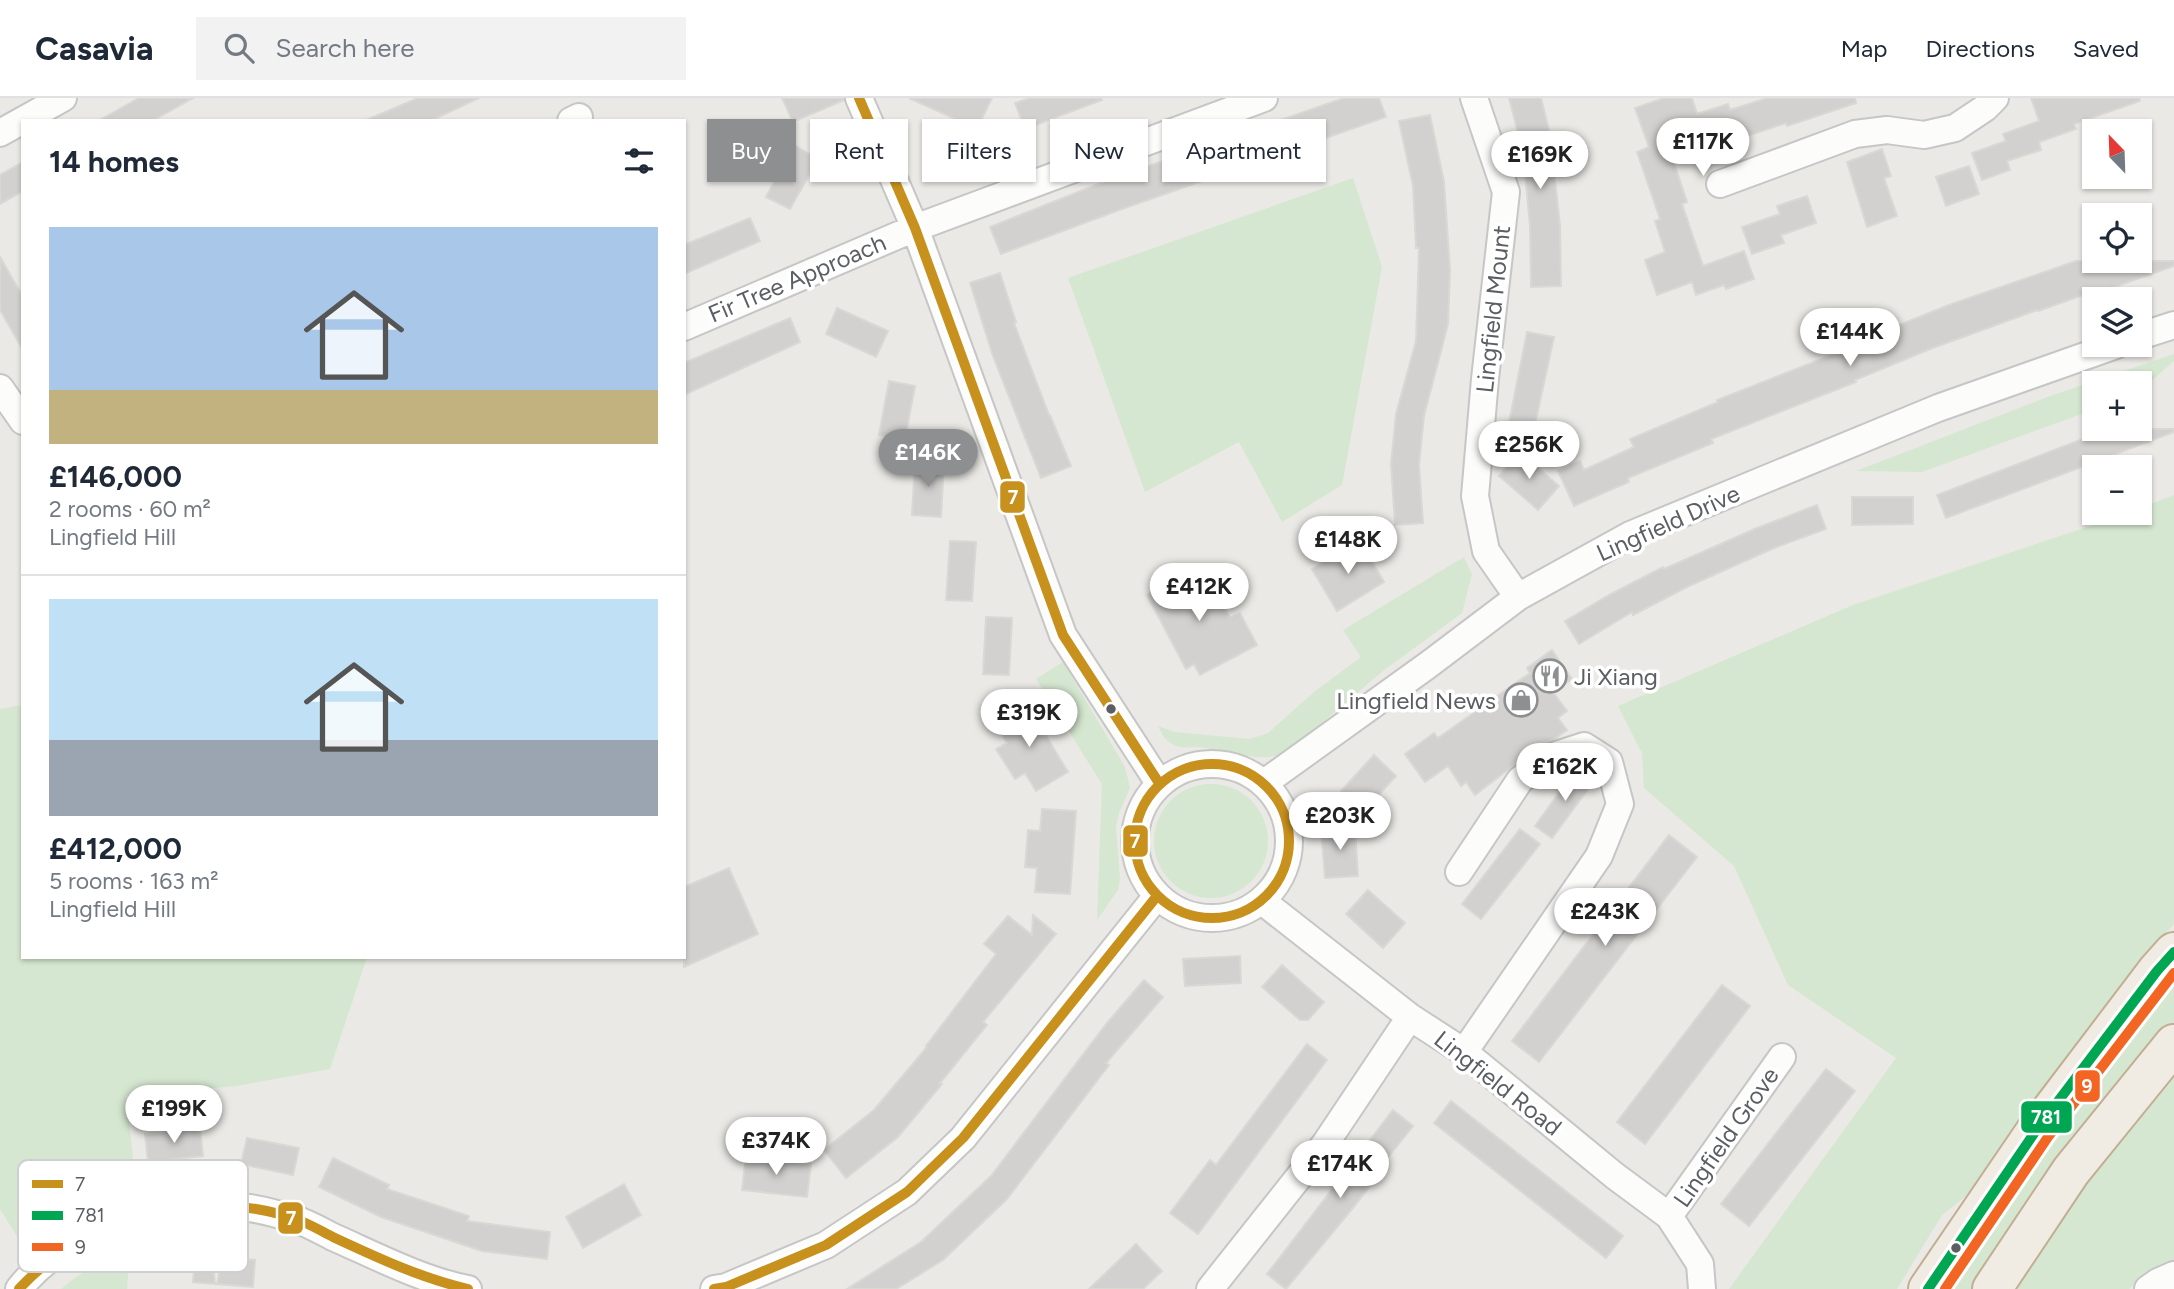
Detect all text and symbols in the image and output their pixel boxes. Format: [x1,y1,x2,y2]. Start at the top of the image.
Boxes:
search box [196,17,686,80]
text: Casavia [35,29,154,68]
icon: search [220,29,258,67]
text: Search here [276,32,415,64]
text: Map [1841,34,1887,63]
text: Directions [1925,34,2035,63]
text: Saved [2073,34,2139,63]
pin: £117K [1654,118,1752,178]
chip: Buy [707,119,796,182]
chip: Rent [810,119,908,182]
chip: Filters [922,119,1036,182]
chip: New [1050,119,1148,182]
chip: Apartment [1162,119,1326,182]
north arrow [2082,119,2152,189]
map controls [2082,119,2152,525]
text: £117K [1672,127,1734,155]
pin: £169K [1491,132,1589,191]
text: £169K [1507,140,1573,168]
icon: filters [620,142,658,180]
text: 14 homes [49,143,179,180]
button: locate [2082,203,2152,273]
street label: Lingfield Mount [1470,224,1516,394]
street label: Fir Tree Approach [704,227,890,329]
icon: home [291,272,417,398]
button: layers [2082,287,2152,357]
pin: £144K [1801,308,1899,368]
text: £144K [1816,317,1884,345]
button: + [2082,371,2152,441]
pin: £256K [1480,422,1578,481]
pin: £146K [879,430,977,489]
text: £256K [1494,430,1564,458]
text: £146K [895,438,961,466]
button: − [2082,455,2152,525]
text: £146,000 [49,458,182,495]
street label: Lingfield Drive [1592,478,1744,568]
line badge: 7 [999,480,1026,514]
text: 7 [1008,486,1018,509]
text: 2 rooms · 60 m² [49,495,211,523]
pin: £148K [1299,517,1397,576]
text: Lingfield Hill [49,523,176,551]
text: £148K [1314,525,1382,553]
pin: £412K [1150,564,1248,623]
text: £412K [1166,572,1232,600]
icon: home [291,644,417,770]
restaurant icon: Ji Xiang [1531,657,1569,695]
place label: Ji Xiang [1574,662,1658,691]
shop icon: Lingfield News [1502,681,1540,719]
place label: Lingfield News [1336,686,1496,715]
pin: £319K [980,690,1078,749]
text: £319K [997,698,1061,726]
unlabelled marker [1104,702,1118,716]
pin: £162K [1516,744,1614,803]
text: £162K [1532,752,1598,780]
pin: £203K [1291,792,1389,852]
text: £203K [1305,801,1375,829]
line badge: 7 [1122,824,1149,858]
text: £412,000 [49,830,182,867]
text: 7 [1130,830,1140,853]
text: 5 rooms · 163 m² [49,867,218,895]
pin: £243K [1556,888,1654,948]
text: Lingfield Hill [49,895,176,923]
text: £243K [1570,897,1640,925]
street label: Lingfield Road [1429,1024,1567,1142]
street label: Lingfield Grove [1667,1062,1785,1212]
line badge: 9 [2074,1069,2101,1103]
text: 9 [2081,1075,2093,1098]
pin: £199K [125,1086,223,1145]
text: £199K [141,1094,207,1122]
line badge: 781 [2020,1100,2073,1134]
text: 781 [2031,1106,2061,1129]
pin: £374K [727,1118,825,1177]
text: £374K [741,1126,811,1154]
pin: £174K [1291,1140,1389,1200]
text: £174K [1307,1149,1373,1177]
legend [18,1160,248,1272]
text: 7 [75,1173,85,1196]
line badge: 7 [277,1201,304,1235]
text: 781 [75,1204,105,1227]
text: 7 [286,1207,296,1230]
text: 9 [75,1236,86,1259]
unlabelled marker [1949,1241,1963,1255]

